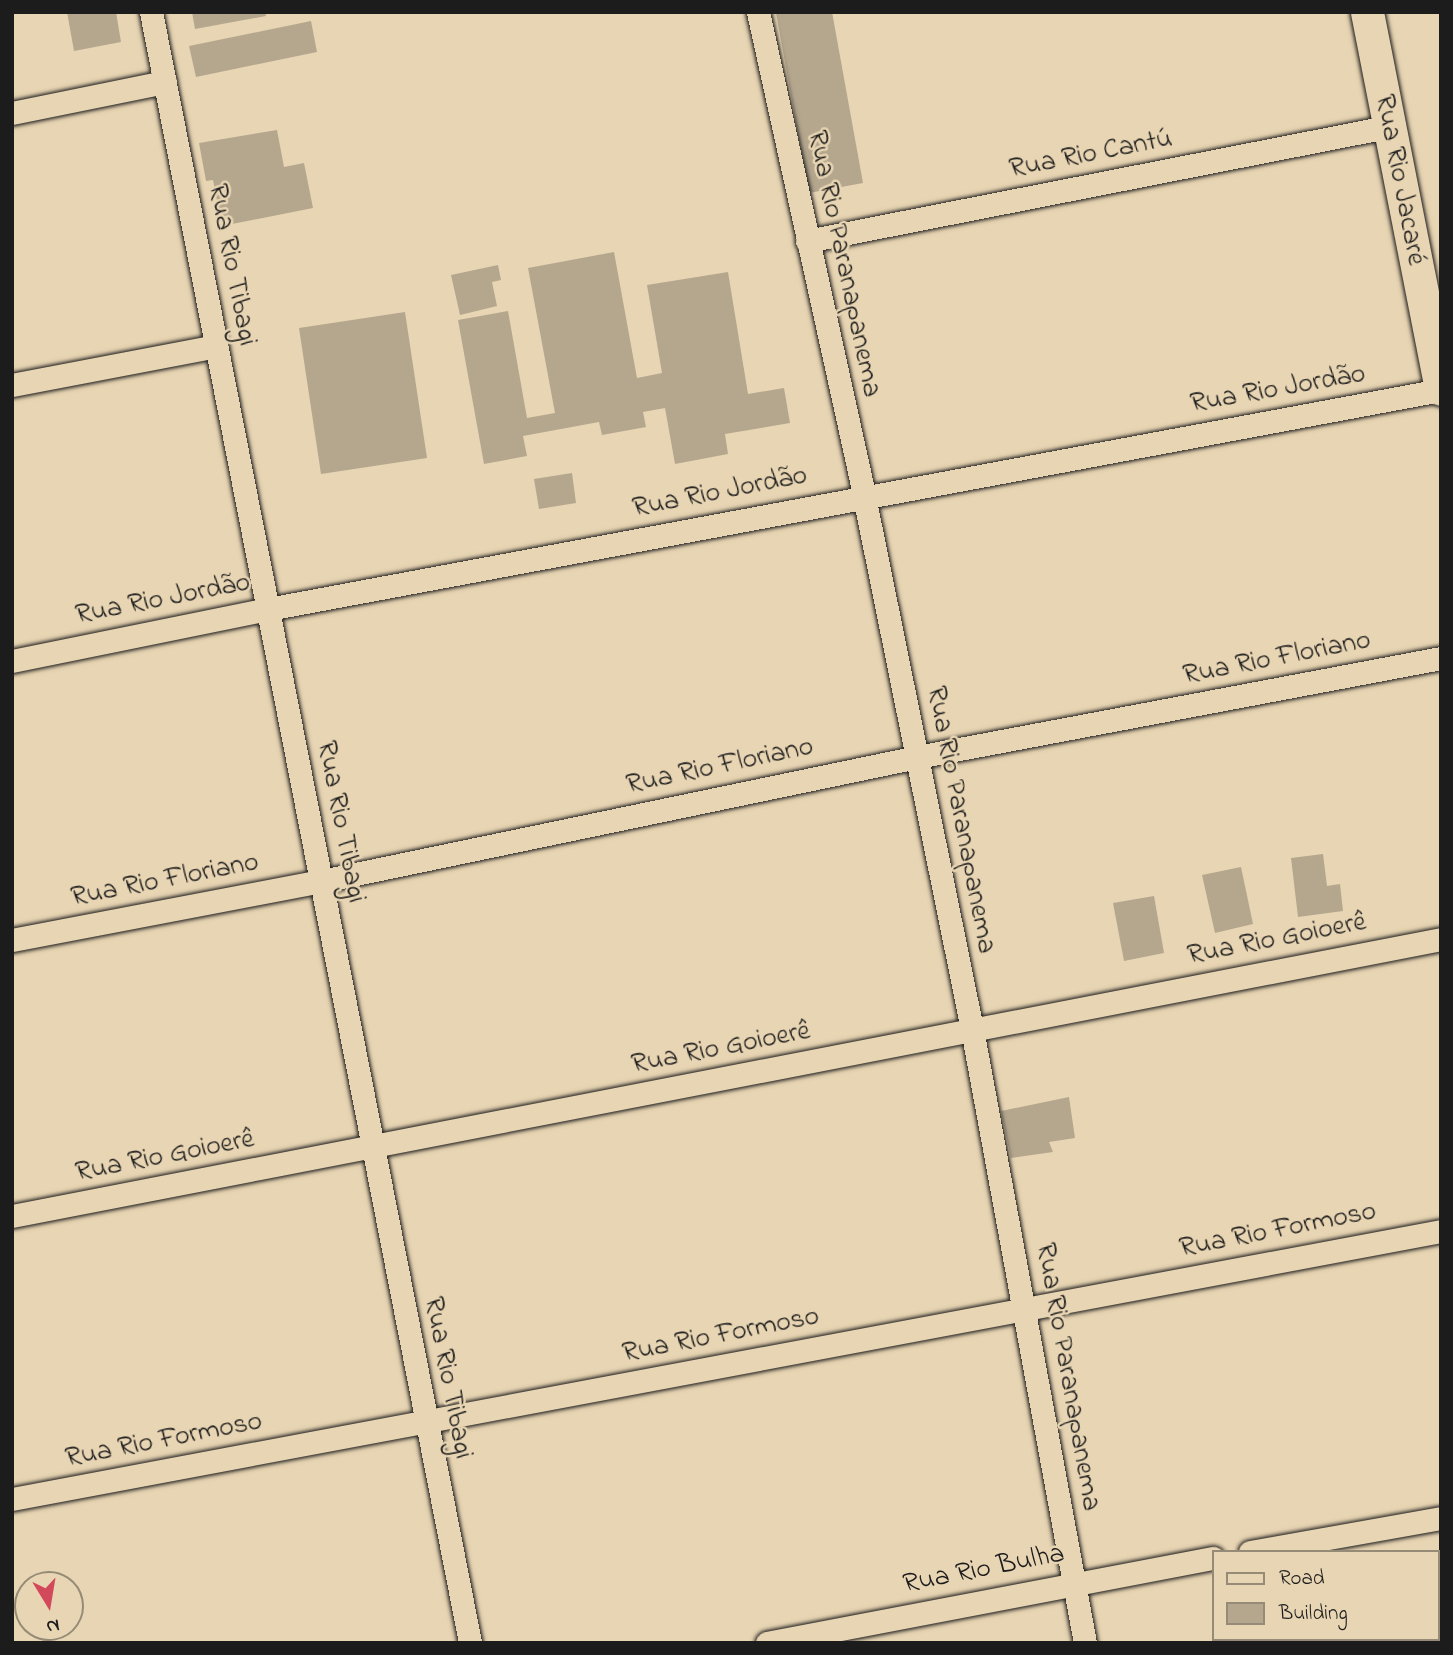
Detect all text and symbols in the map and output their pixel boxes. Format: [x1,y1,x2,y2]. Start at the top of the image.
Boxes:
street label: Rua Rio Jacaré [1366,92,1432,268]
street label: Rua Rio Cantú [1007,123,1175,187]
street label: Rua Rio Paranapanema [798,128,888,400]
street label: Rua Rio Tibagi [199,181,263,349]
street label: Rua Rio Jordão [1188,358,1368,422]
street label: Rua Rio Jordão [630,460,810,526]
street label: Rua Rio Jordão [73,567,253,633]
street label: Rua Rio Floriano [1180,624,1374,694]
street label: Rua Rio Paranapanema [918,684,1002,956]
street label: Rua Rio Floriano [623,731,817,803]
street label: Rua Rio Tibagi [308,738,372,906]
street label: Rua Rio Floriano [68,846,262,916]
street label: Rua Rio Goioerê [1185,906,1369,974]
street label: Rua Rio Goioerê [629,1015,813,1083]
street label: Rua Rio Goioerê [73,1123,257,1191]
street label: Rua Rio Formoso [1177,1195,1379,1267]
street label: Rua Rio Paranapanema [1027,1240,1107,1514]
street label: Rua Rio Tibagi [415,1294,479,1462]
street label: Rua Rio Formoso [620,1300,822,1372]
street label: Rua Rio Formoso [63,1405,265,1477]
street label: Rua Rio Bulha [901,1538,1067,1602]
legend [1212,1550,1439,1641]
text: Road [1279,1564,1325,1594]
north arrow [14,1571,84,1641]
text: Building [1279,1599,1348,1629]
text: N [44,1611,62,1640]

